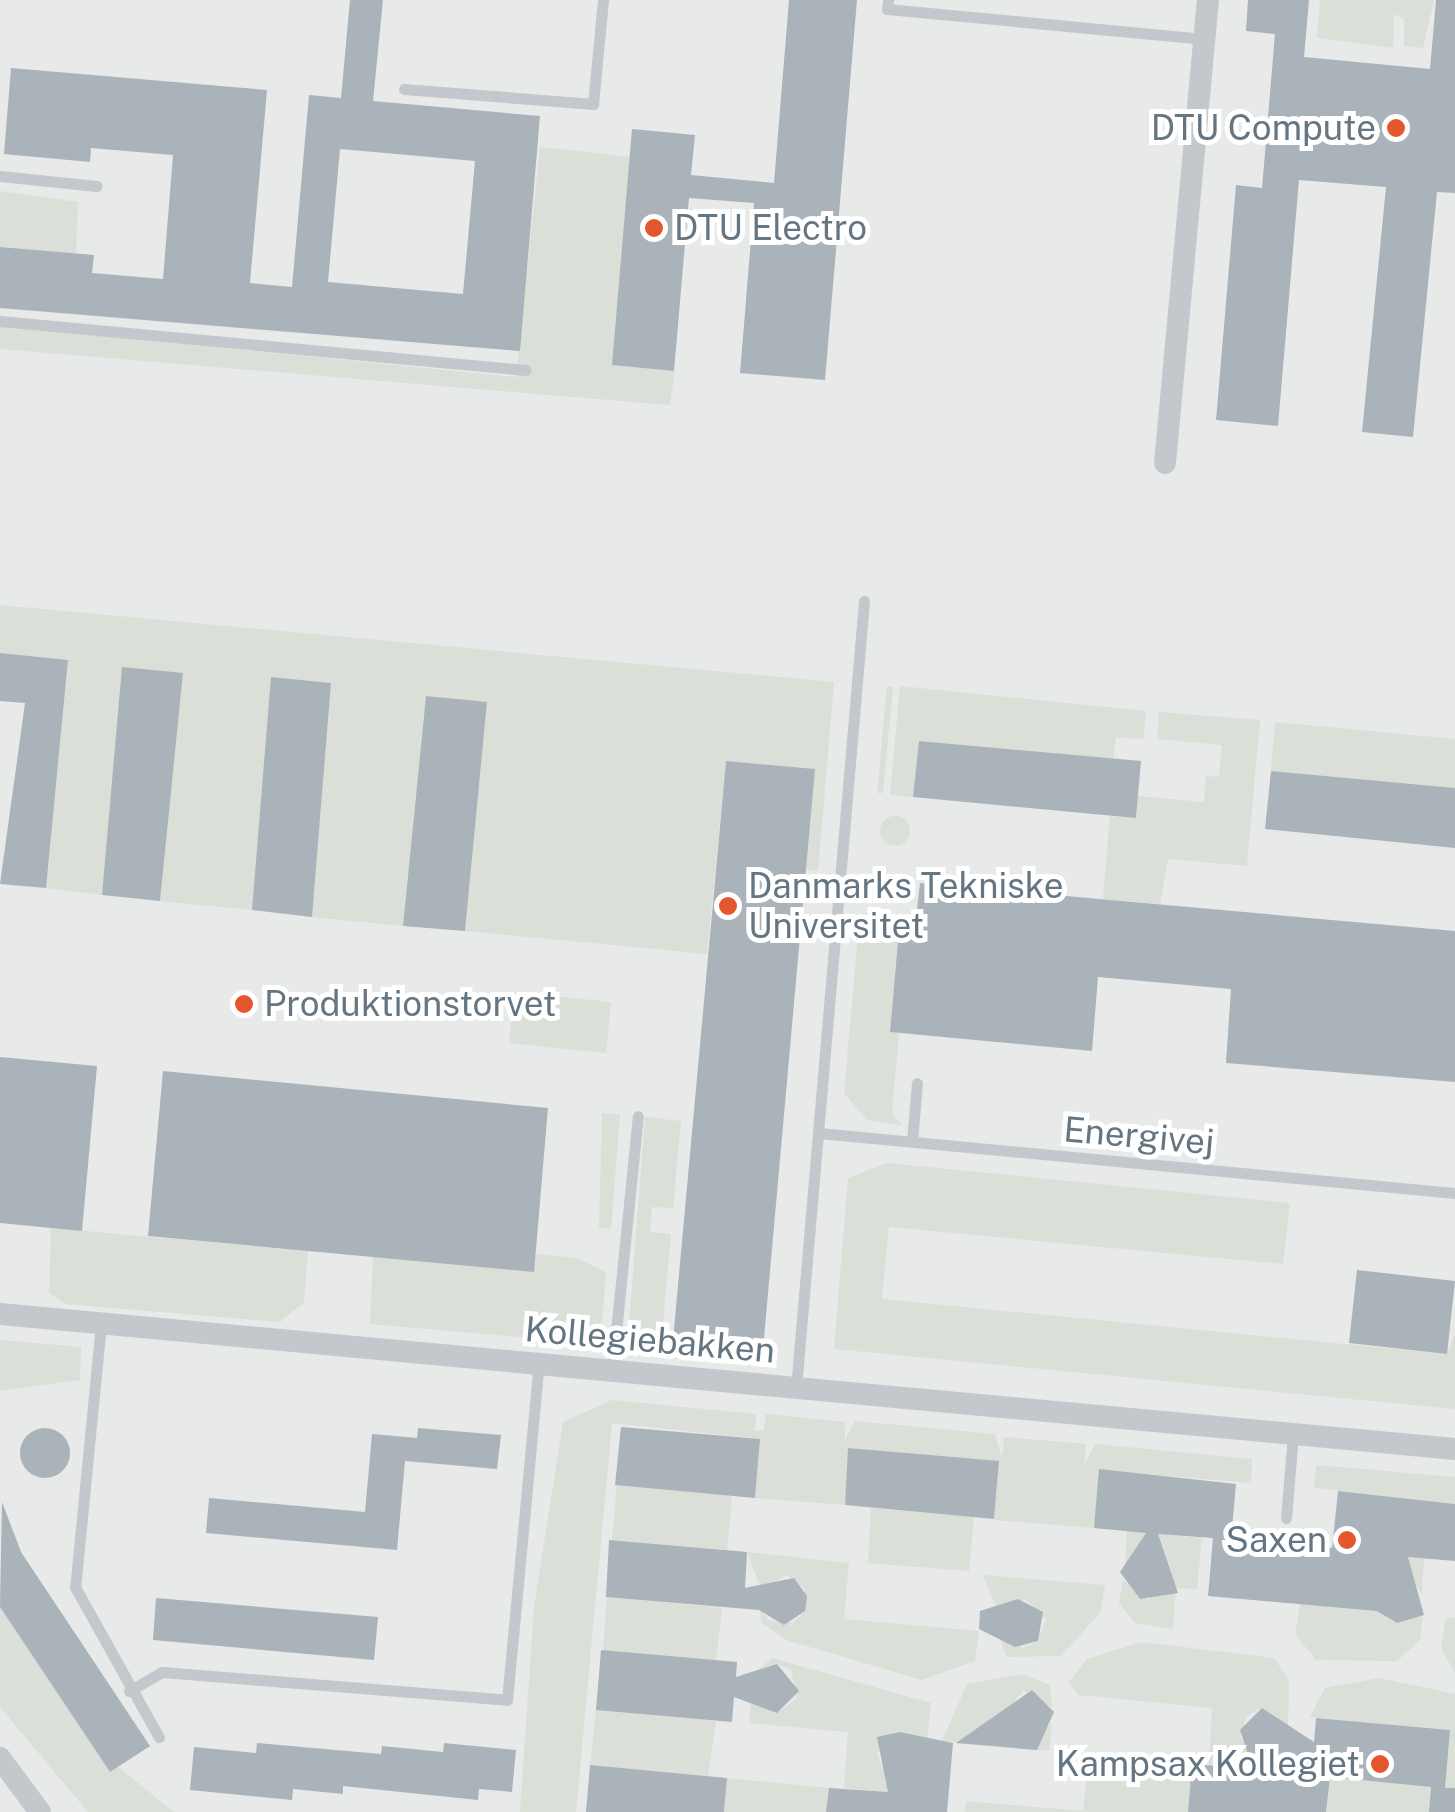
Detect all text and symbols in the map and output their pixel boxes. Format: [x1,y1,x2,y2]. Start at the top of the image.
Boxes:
place label: DTU Compute [1151,107,1376,149]
marker: DTU Compute [1385,117,1407,139]
place label: DTU Electro [674,207,867,249]
marker: DTU Electro [643,217,665,239]
place label: Danmarks Tekniske Universitet [748,865,1064,947]
marker: Danmarks Tekniske Universitet [717,895,739,917]
place label: Produktionstorvet [264,983,556,1025]
marker: Produktionstorvet [233,993,255,1015]
street label: Energivej [1062,1108,1216,1164]
street label: Kollegiebakken [523,1308,777,1372]
place label: Saxen [1226,1519,1327,1561]
marker: Saxen [1336,1529,1358,1551]
place label: Kampsax Kollegiet [1056,1743,1360,1785]
marker: Kampsax Kollegiet [1369,1753,1391,1775]

